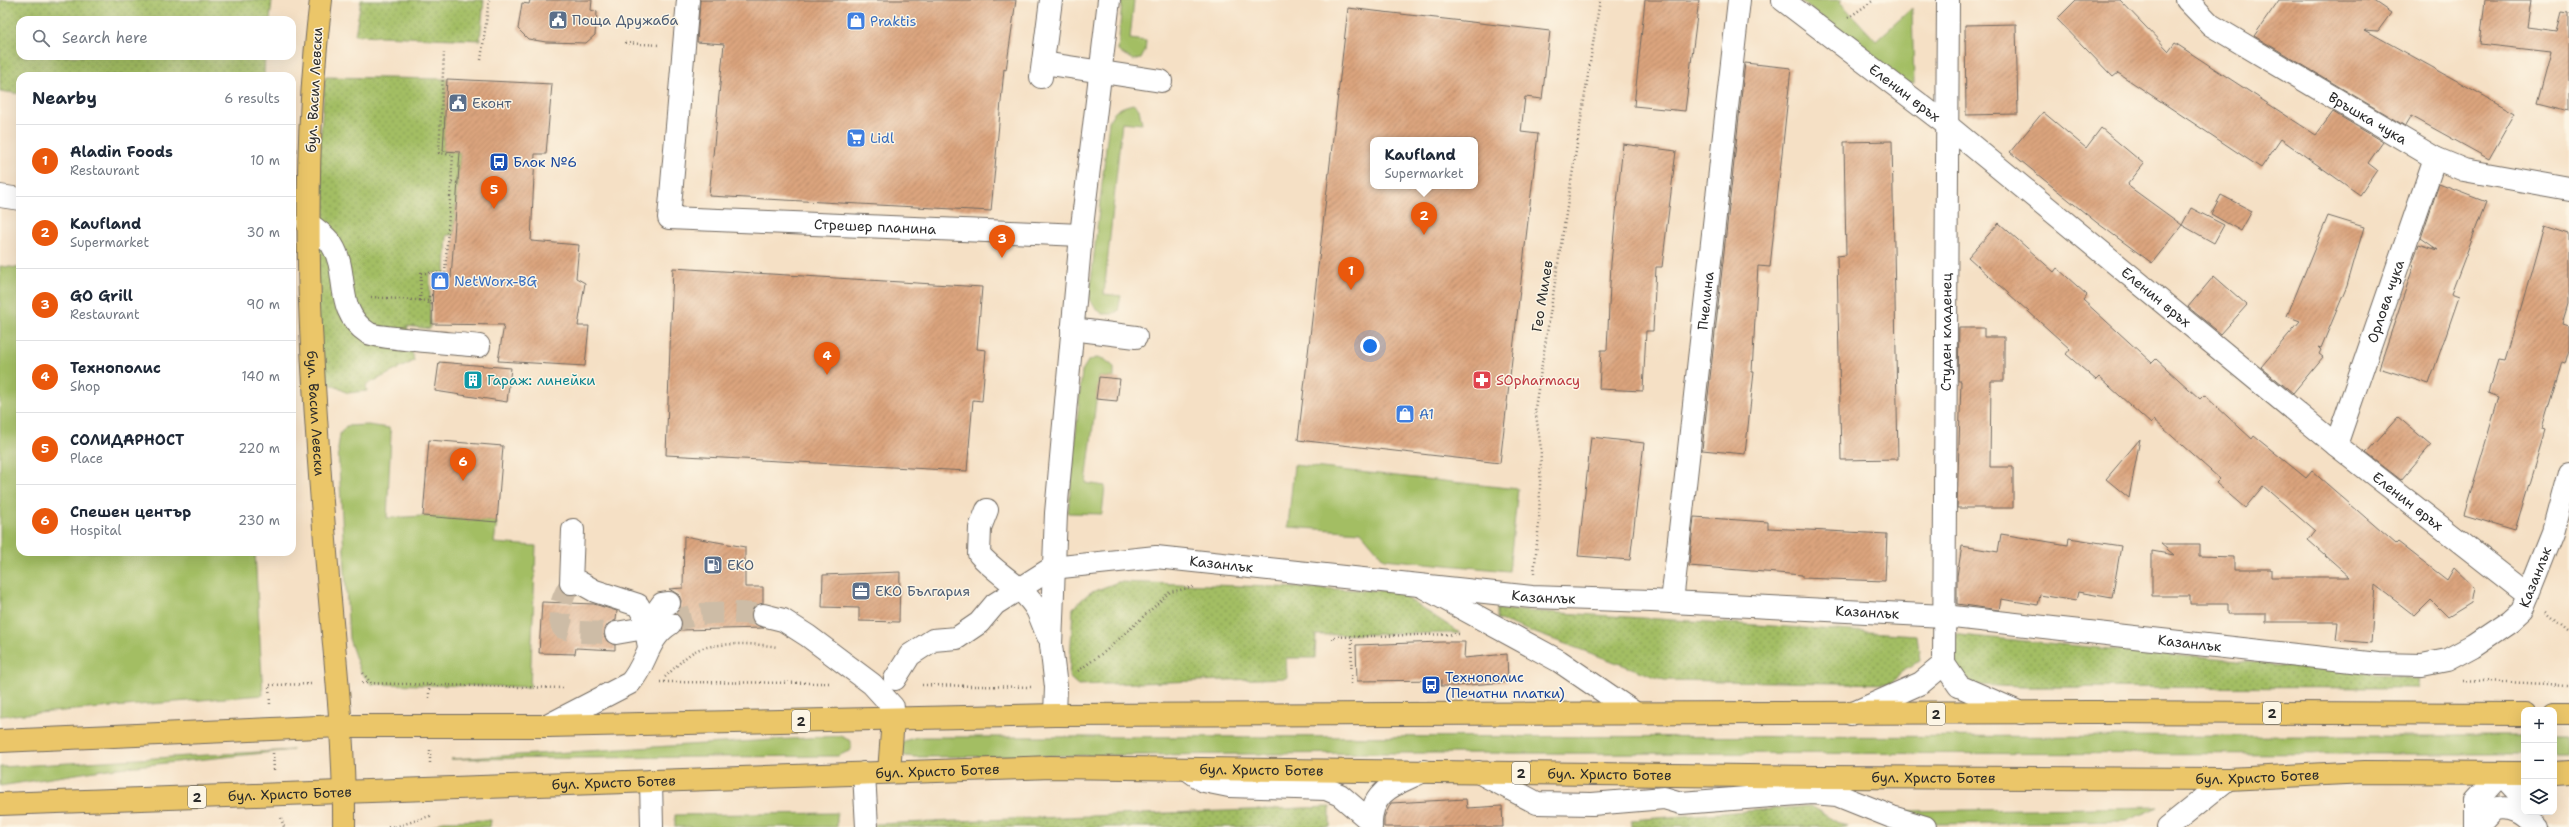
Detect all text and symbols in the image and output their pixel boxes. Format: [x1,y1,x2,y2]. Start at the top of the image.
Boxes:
public building icon: Поща Дружаба [547,9,569,31]
shop icon: Praktis [845,10,867,32]
place label: Поща Дружаба [572,11,679,29]
place label: Praktis [870,12,916,30]
search box [16,16,296,60]
icon: search [30,27,52,49]
street label: бул. Васил Левски [302,27,326,153]
text: Search here [62,28,148,48]
street label: Еленин връх [1865,60,1944,126]
text: Nearby [32,87,97,109]
street label: Връшка чука [2325,88,2411,149]
text: 6 results [224,90,280,107]
public building icon: Еконт [447,92,469,114]
place label: Еконт [472,94,512,112]
supermarket icon: Lidl [845,127,867,149]
place label: Lidl [870,129,895,147]
popup [1370,137,1478,189]
text: Aladin Foods [70,142,173,162]
text: Kaufland [1384,145,1456,165]
bus stop icon: Блок №6 [488,151,510,173]
text: 1 [42,152,48,169]
text: 10 m [250,152,280,169]
place label: Блок №6 [513,153,577,171]
text: Restaurant [70,162,140,179]
text: Supermarket [1384,165,1464,182]
pin: 5 [481,176,507,209]
pin: 2 [1411,202,1437,235]
text: Kaufland [70,214,141,234]
street label: Стрешер планина [813,215,937,238]
text: 2 [40,224,50,241]
text: 30 m [246,224,280,241]
pin: 3 [989,225,1015,258]
text: Supermarket [70,234,149,251]
pin: 1 [1338,257,1364,290]
street label: Орлова чука [2363,257,2408,345]
street label: Гео Милев [1527,259,1557,333]
street label: Еленин връх [2118,263,2195,331]
shop icon: NetWorx-BG [429,270,451,292]
street label: Пчелина [1693,271,1718,331]
place label: NetWorx-BG [454,272,537,290]
street label: Студен кладенец [1937,272,1955,391]
text: GO Grill [70,286,133,306]
text: 3 [40,296,50,313]
text: 90 m [246,296,280,313]
text: Restaurant [70,306,140,323]
your location [1360,336,1380,356]
pin: 4 [814,342,840,375]
street label: бул. Васил Левски [303,350,329,477]
text: Технополис [70,358,161,378]
text: 4 [40,368,50,385]
text: 140 m [241,368,280,385]
building icon: Гараж: линейки [462,369,484,391]
pharmacy icon: SOpharmacy [1471,369,1493,391]
place label: Гараж: линейки [487,371,595,389]
place label: SOpharmacy [1496,371,1580,389]
text: Shop [70,378,100,395]
shop icon: A1 [1394,403,1416,425]
place label: A1 [1419,405,1434,423]
text: СОЛИДАРНОСТ [70,430,184,450]
text: 5 [41,440,49,457]
text: 220 m [238,440,280,457]
pin: 6 [450,448,476,481]
text: Place [70,450,103,467]
street label: Еленин връх [2369,468,2447,534]
text: Спешен център [70,502,191,522]
text: 6 [40,512,50,529]
text: 230 m [238,512,280,529]
text: Hospital [70,522,121,539]
street label: Казанлък [2515,543,2556,610]
street label: Казанлък [1188,552,1255,576]
fuel station icon: EKO [702,554,724,576]
place label: EKO [727,556,754,574]
office icon: ЕКО България [850,580,872,602]
place label: ЕКО България [875,582,970,600]
street label: Казанлък [1511,586,1576,607]
street label: Казанлък [1835,601,1900,623]
street label: Казанлък [2157,631,2223,656]
place label: Технополис (Печатни платки) [1445,668,1565,702]
bus stop icon: Технополис (Печатни платки) [1420,674,1442,696]
road number: 2 [2263,702,2281,724]
road number: 2 [1927,703,1945,725]
map controls [2521,707,2557,815]
button: + [2521,707,2557,743]
road number: 2 [792,710,810,732]
button: − [2521,743,2557,779]
street label: бул. Христо Ботев [875,760,1000,782]
street label: бул. Христо Ботев [1199,760,1324,780]
road number: 2 [1512,762,1530,784]
street label: бул. Христо Ботев [1547,764,1671,784]
street label: бул. Христо Ботев [2195,765,2320,788]
street label: бул. Христо Ботев [1871,768,1995,787]
street label: бул. Христо Ботев [551,771,676,794]
button: layers [2521,779,2557,815]
street label: бул. Христо Ботев [227,783,352,805]
road number: 2 [188,786,206,808]

